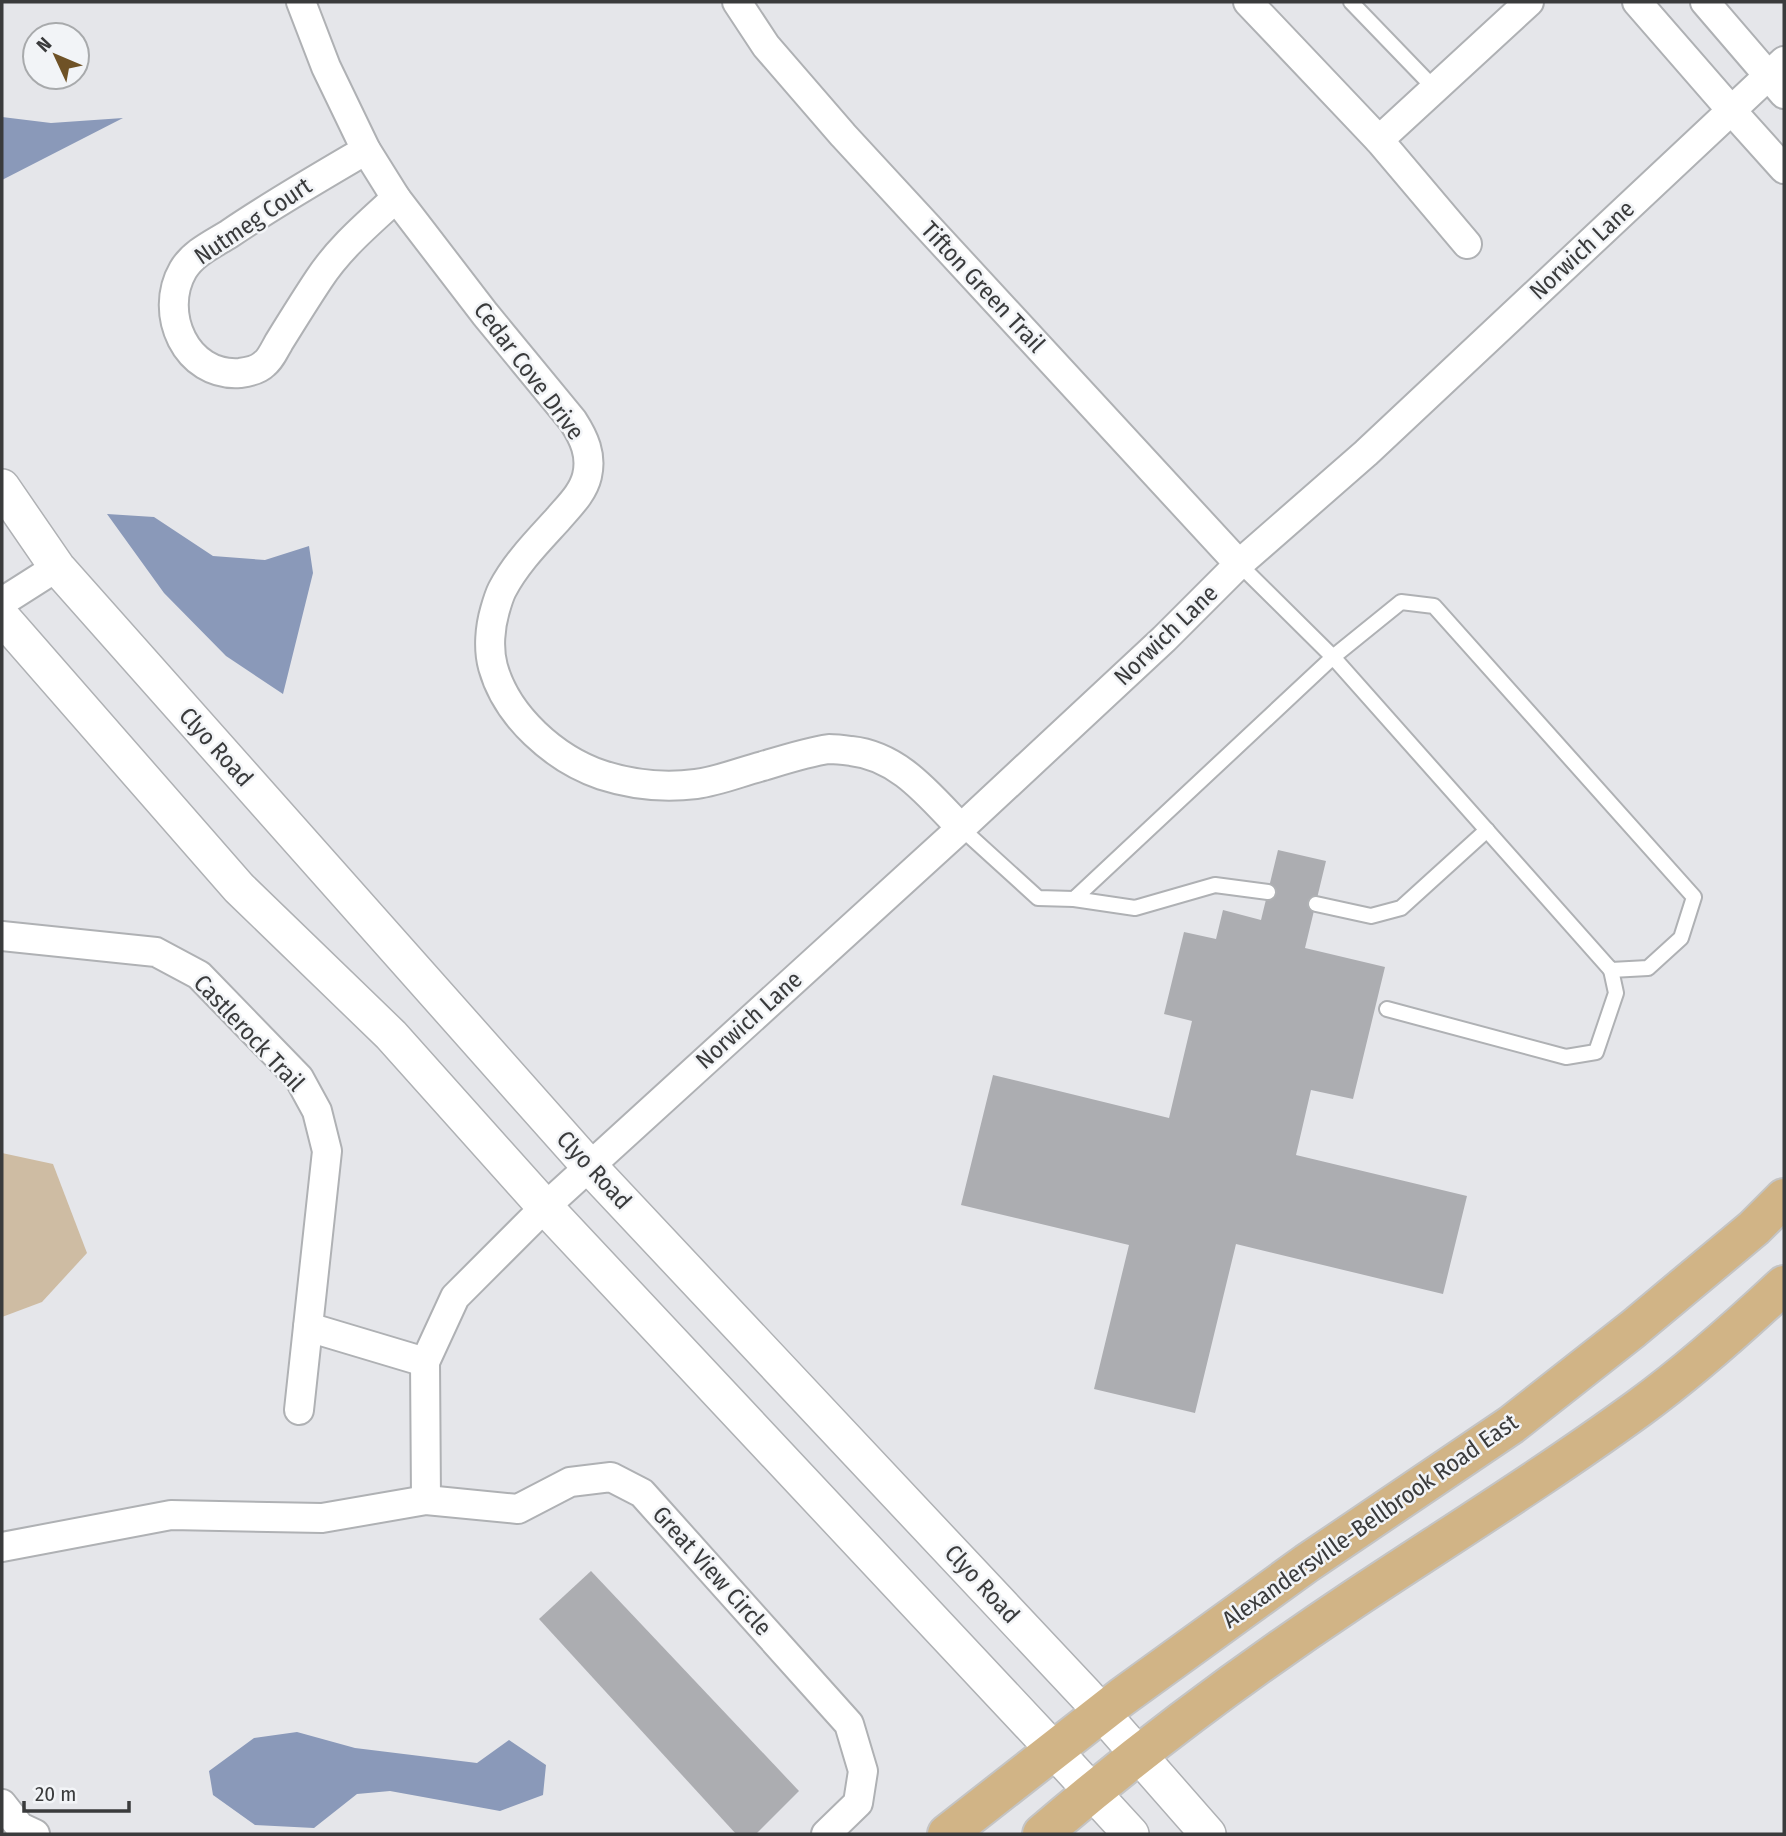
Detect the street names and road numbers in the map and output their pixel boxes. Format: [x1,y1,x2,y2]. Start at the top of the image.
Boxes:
street label: Nutmeg Court [189,171,317,270]
street label: Norwich Lane [1524,195,1640,305]
street label: Tifton Green Trail [915,216,1051,358]
street label: Cedar Cove Drive [468,297,590,445]
street label: Norwich Lane [1109,579,1223,691]
street label: Clyo Road [173,702,259,792]
street label: Norwich Lane [690,965,808,1075]
street label: Castlerock Trail [188,969,310,1097]
street label: Clyo Road [551,1125,637,1215]
street label: Alexandersville-Bellbrook Road East [1217,1408,1523,1634]
street label: Great View Circle [647,1501,777,1641]
street label: Clyo Road [939,1539,1025,1629]

